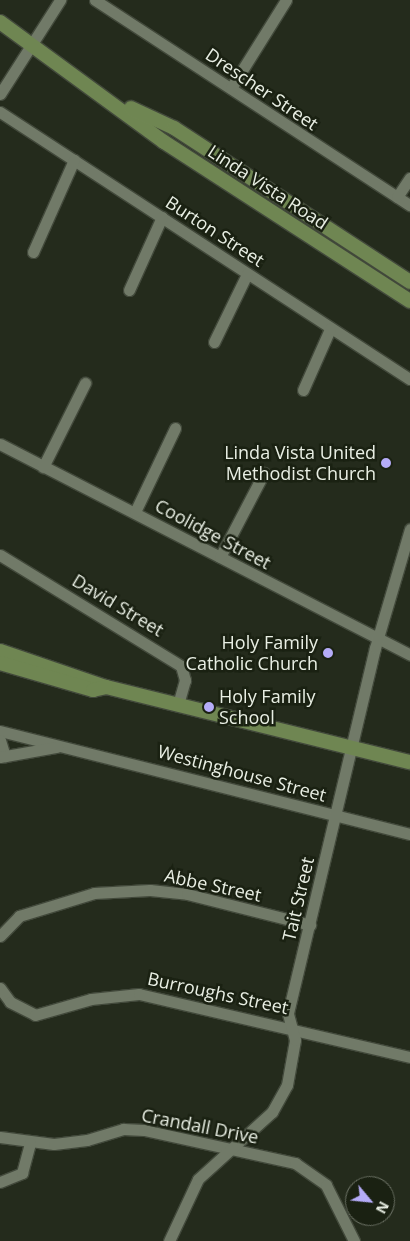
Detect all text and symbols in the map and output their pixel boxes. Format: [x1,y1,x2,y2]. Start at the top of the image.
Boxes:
street label: Drescher Street [202,43,322,135]
street label: Linda Vista Road [204,140,332,234]
street label: Burton Street [162,191,268,271]
place label: Linda Vista United Methodist Church [224,442,376,484]
marker: Linda Vista United Methodist Church [380,457,392,469]
street label: Coolidge Street [151,494,275,574]
street label: David Street [68,569,168,641]
place label: Holy Family Catholic Church [186,632,318,674]
marker: Holy Family Catholic Church [322,647,334,659]
place label: Holy Family School [219,686,315,729]
marker: Holy Family School [203,701,215,713]
street label: Westinghouse Street [155,740,329,806]
street label: Tait Street [278,855,318,943]
street label: Abbe Street [163,864,263,906]
street label: Burroughs Street [146,968,290,1018]
street label: Crandall Drive [140,1104,260,1148]
north arrow [345,1176,395,1226]
text: N [372,1198,394,1217]

